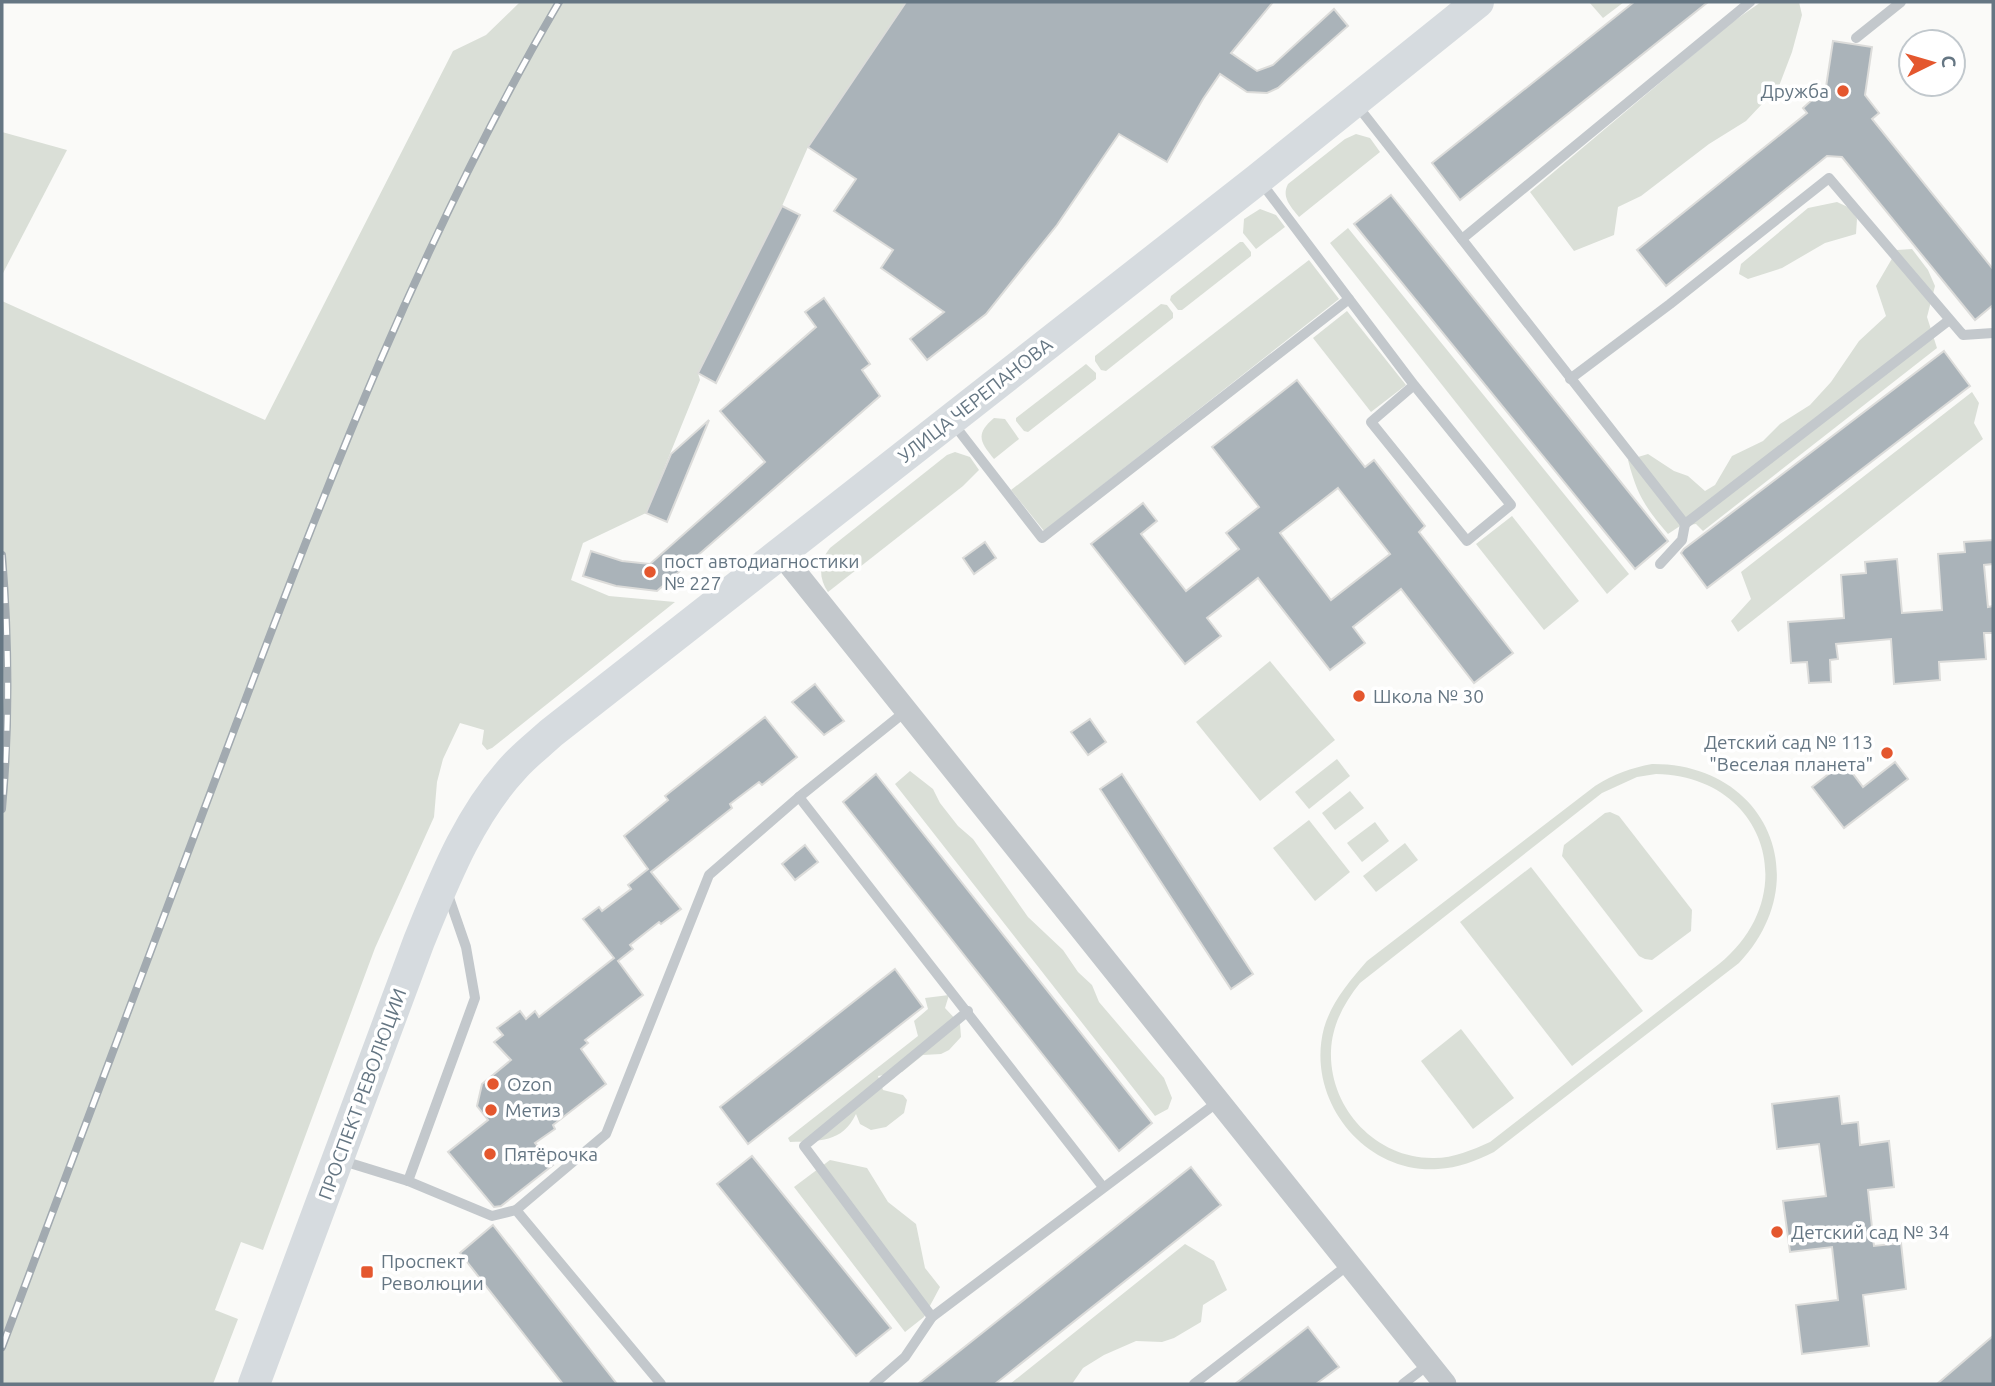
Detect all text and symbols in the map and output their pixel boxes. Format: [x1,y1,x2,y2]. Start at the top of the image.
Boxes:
north arrow [1897,28,1967,98]
text: С [1937,55,1960,69]
place label: Дружба [1760,80,1829,102]
marker: Дружба [1835,83,1851,99]
street label: УЛИЦА ЧЕРЕПАНОВА [894,333,1057,467]
place label: пост автодиагностики № 227 [664,550,860,594]
marker: пост автодиагностики № 227 [642,564,658,580]
place label: Школа № 30 [1373,685,1484,707]
marker: Школа № 30 [1351,688,1367,704]
place label: Детский сад № 113 "Веселая планета" [1704,731,1873,775]
marker: Детский сад № 113 "Веселая планета" [1879,745,1895,761]
street label: ПРОСПЕКТ РЕВОЛЮЦИИ [314,985,410,1203]
place label: Ozon [507,1073,552,1095]
marker: Ozon [485,1076,501,1092]
place label: Метиз [505,1099,561,1121]
marker: Метиз [483,1102,499,1118]
place label: Пятёрочка [504,1143,598,1165]
marker: Пятёрочка [482,1146,498,1162]
place label: Детский сад № 34 [1791,1221,1949,1243]
marker: Детский сад № 34 [1769,1224,1785,1240]
place label: Проспект Революции [381,1250,484,1294]
marker: Проспект Революции [359,1264,375,1280]

